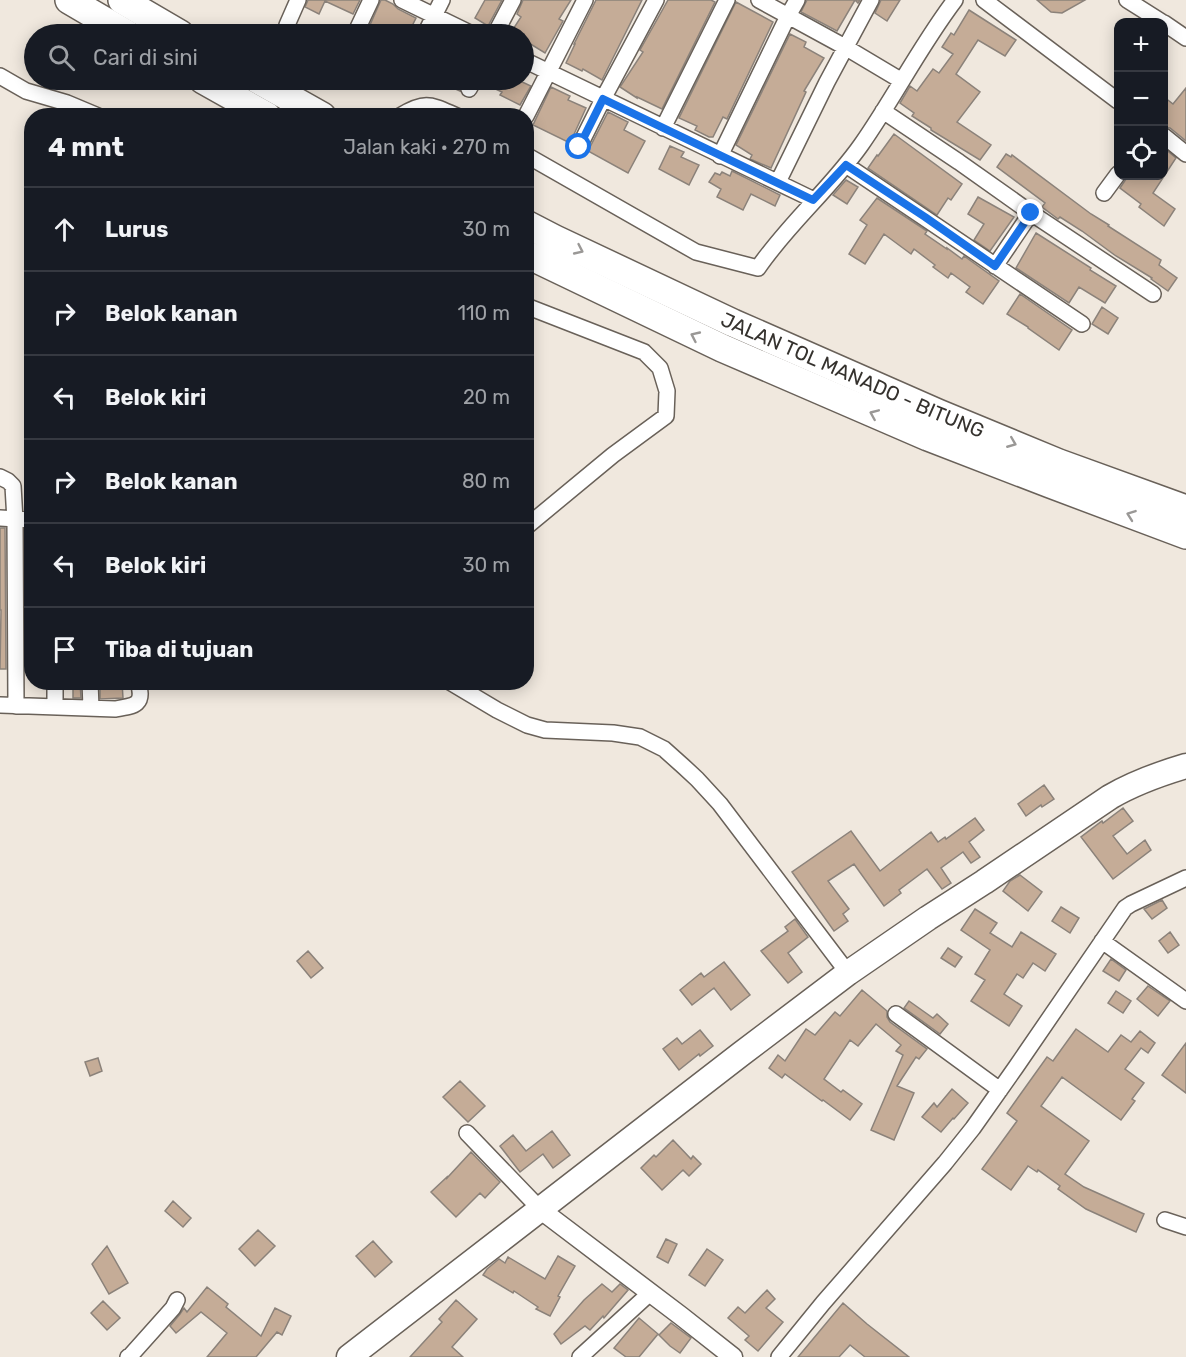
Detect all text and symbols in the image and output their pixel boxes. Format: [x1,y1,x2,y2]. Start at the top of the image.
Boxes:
map controls [1114,18,1168,180]
button: + [1114,18,1168,72]
search box [24,24,534,90]
icon: search [45,41,78,74]
text: Cari di sini [93,44,198,71]
button: − [1114,72,1168,126]
button: locate [1114,126,1168,180]
text: 4 mnt [48,132,124,163]
route start [565,133,591,159]
text: Jalan kaki · 270 m [343,135,510,159]
route end [1017,199,1043,225]
icon: ahead [48,213,81,246]
text: Lurus [105,216,168,243]
text: 30 m [463,217,510,241]
one-way arrow [572,243,583,255]
icon: right [48,297,81,330]
text: Belok kanan [105,300,238,327]
text: 110 m [458,301,510,325]
street label: JALAN TOL MANADO - BITUNG [717,307,988,443]
one-way arrow [691,331,702,343]
icon: left [48,381,81,414]
text: Belok kiri [105,384,206,411]
text: 20 m [463,385,510,409]
one-way arrow [869,409,880,421]
one-way arrow [1005,436,1016,448]
icon: right [48,465,81,498]
text: Belok kanan [105,468,238,495]
text: 80 m [462,469,510,493]
one-way arrow [1126,509,1137,522]
icon: left [48,549,81,582]
text: Belok kiri [105,552,206,579]
text: 30 m [463,553,510,577]
icon: arrive [48,633,81,666]
text: Tiba di tujuan [105,636,253,663]

